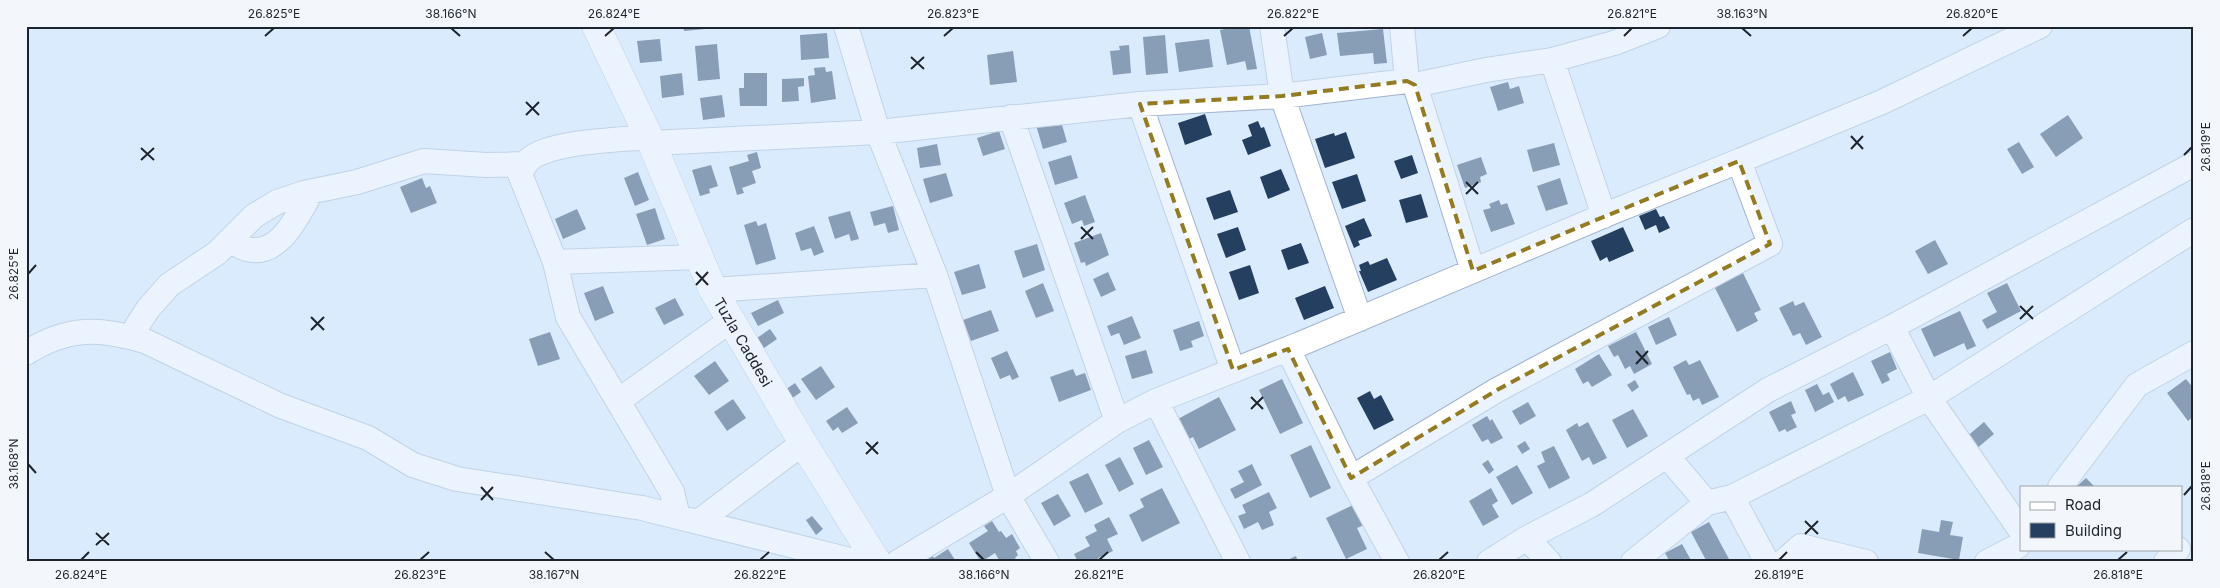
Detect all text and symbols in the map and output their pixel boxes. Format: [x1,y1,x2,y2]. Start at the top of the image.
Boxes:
text: 26.825°E [248,6,300,21]
text: 38.166°N [425,6,477,21]
text: 26.824°E [588,6,640,21]
text: 26.823°E [927,6,979,21]
text: 26.822°E [1267,6,1319,21]
text: 26.821°E [1607,6,1657,21]
text: 38.163°N [1716,6,1768,21]
text: 26.820°E [1946,6,1998,21]
text: 26.819°E [2198,122,2213,172]
text: 26.825°E [6,248,21,300]
street label: Tuzla Caddesi [710,294,777,390]
text: 38.168°N [6,438,21,490]
text: 26.818°E [2198,461,2213,511]
legend [2020,486,2182,550]
text: Road [2065,495,2101,514]
text: Building [2065,521,2122,540]
text: 26.824°E [55,567,107,582]
text: 26.823°E [394,567,446,582]
text: 38.167°N [529,567,579,582]
text: 26.822°E [734,567,786,582]
text: 38.166°N [958,567,1010,582]
text: 26.821°E [1074,567,1124,582]
text: 26.820°E [1413,567,1465,582]
text: 26.819°E [1754,567,1804,582]
text: 26.818°E [2093,567,2143,582]

